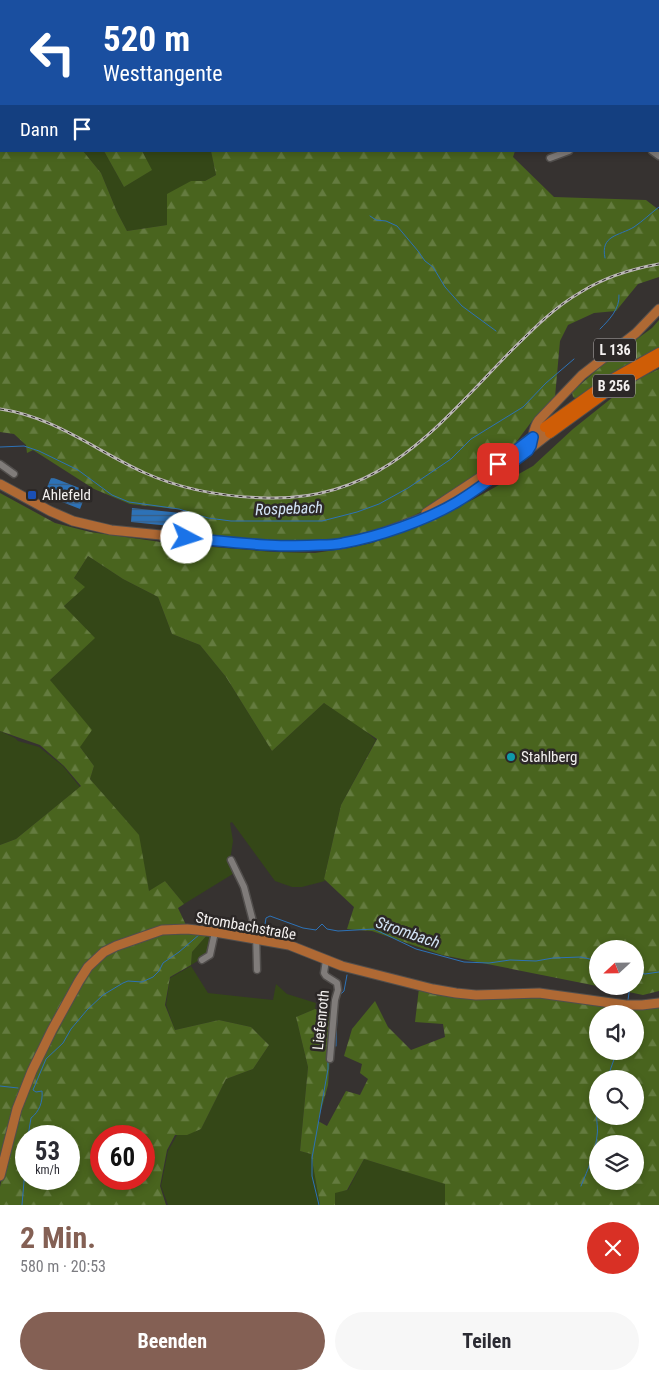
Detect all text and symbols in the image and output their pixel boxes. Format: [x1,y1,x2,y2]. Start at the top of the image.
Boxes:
text: 520 m [103,19,190,60]
icon: left [20,20,85,85]
text: Westtangente [103,61,223,86]
icon: arrive [68,115,96,143]
text: Dann [20,118,58,141]
road number: L 136 [594,338,636,362]
road number: B 256 [593,374,635,398]
pin [477,443,519,485]
icon: arrive [484,450,512,478]
place label: Ahlefeld [42,486,91,504]
marker: Ahlefeld [26,489,38,501]
water label: Rospebach [255,498,323,519]
position arrow [160,511,212,563]
place label: Stahlberg [521,748,577,766]
marker: Stahlberg [505,751,517,763]
street label: Strombachstraße [194,908,298,944]
water label: Strombach [373,913,442,952]
north arrow [589,940,644,995]
map controls [589,940,644,1190]
street label: Liefenroth [309,989,333,1051]
button: sound [589,1005,644,1060]
button: search [589,1070,644,1125]
speed limit sign: 60 [90,1125,155,1190]
button: layers [589,1135,644,1190]
text: 53 [35,1137,60,1166]
text: km/h [35,1163,60,1177]
text: 2 Min. [20,1220,96,1255]
button: close [587,1222,639,1274]
text: 580 m · 20:53 [20,1257,106,1276]
button: Beenden [20,1312,325,1370]
button: Teilen [335,1312,639,1370]

